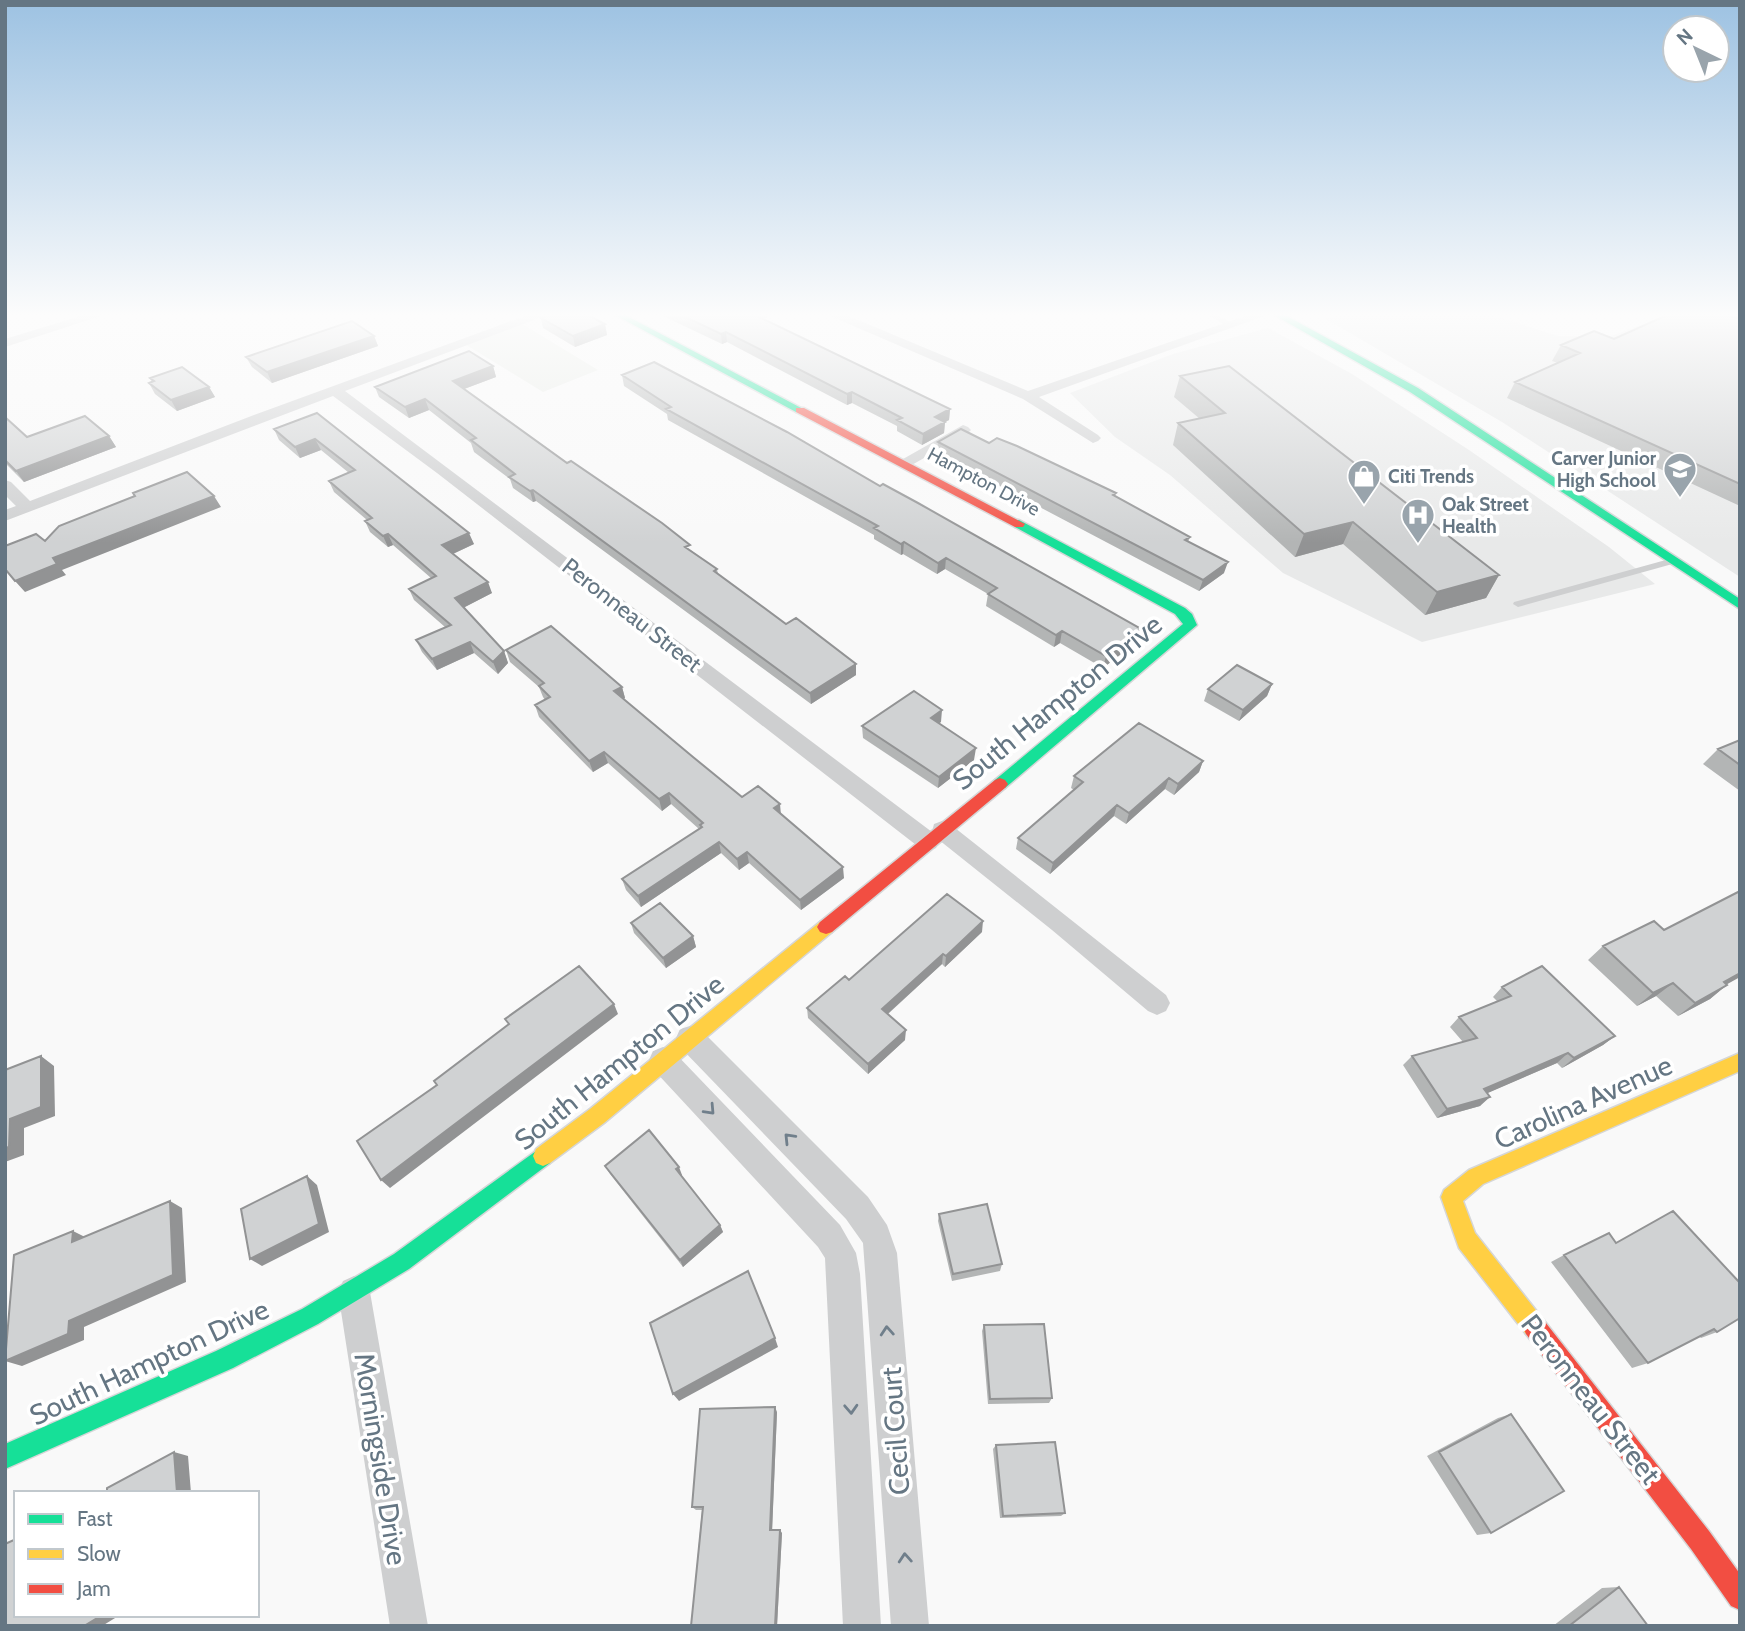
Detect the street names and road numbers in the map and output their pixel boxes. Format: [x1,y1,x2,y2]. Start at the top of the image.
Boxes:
street label: Hampton Drive [924,442,1044,521]
street label: Peronneau Street [557,552,707,678]
street label: South Hampton Drive [945,607,1169,797]
street label: South Hampton Drive [507,967,731,1157]
street label: Carolina Avenue [1489,1048,1677,1156]
street label: South Hampton Drive [24,1292,274,1432]
street label: Peronneau Street [1514,1307,1668,1491]
street label: Morningside Drive [347,1350,415,1568]
street label: Cecil Court [874,1366,916,1496]

